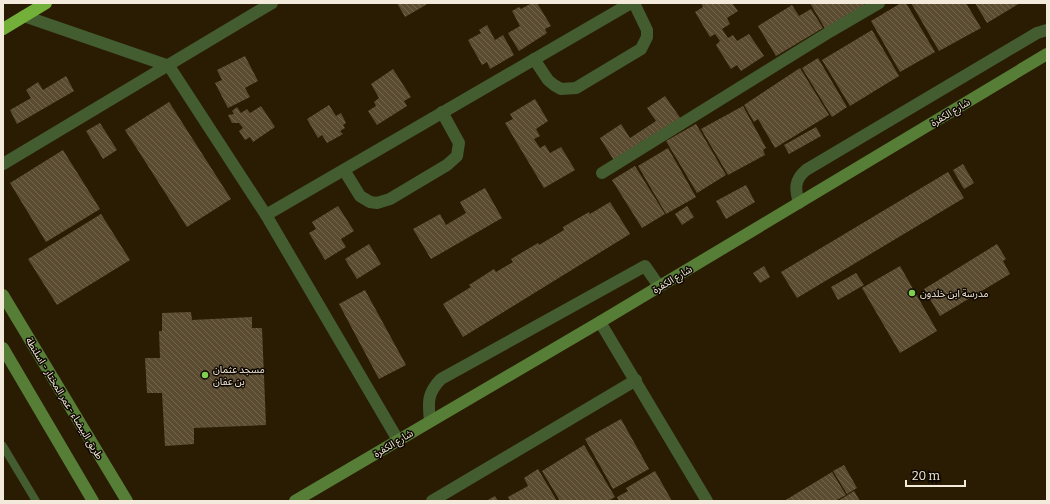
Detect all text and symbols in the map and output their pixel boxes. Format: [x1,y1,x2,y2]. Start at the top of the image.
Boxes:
street label: شارع الكفرة [929,96,973,130]
street label: شارع الكفرة [651,263,695,297]
marker: مدرسة ابن خلدون [907,288,917,298]
place label: مدرسة ابن خلدون [920,288,989,300]
street label: طريق البيضاء -عمر المختار - اسلنطة [23,335,105,462]
place label: مسجد عثمان بن عفان [213,364,265,388]
marker: مسجد عثمان بن عفان [200,370,210,380]
street label: شارع الكفرة [372,427,416,461]
scale bar [906,462,965,488]
text: 20 m [912,469,941,483]

